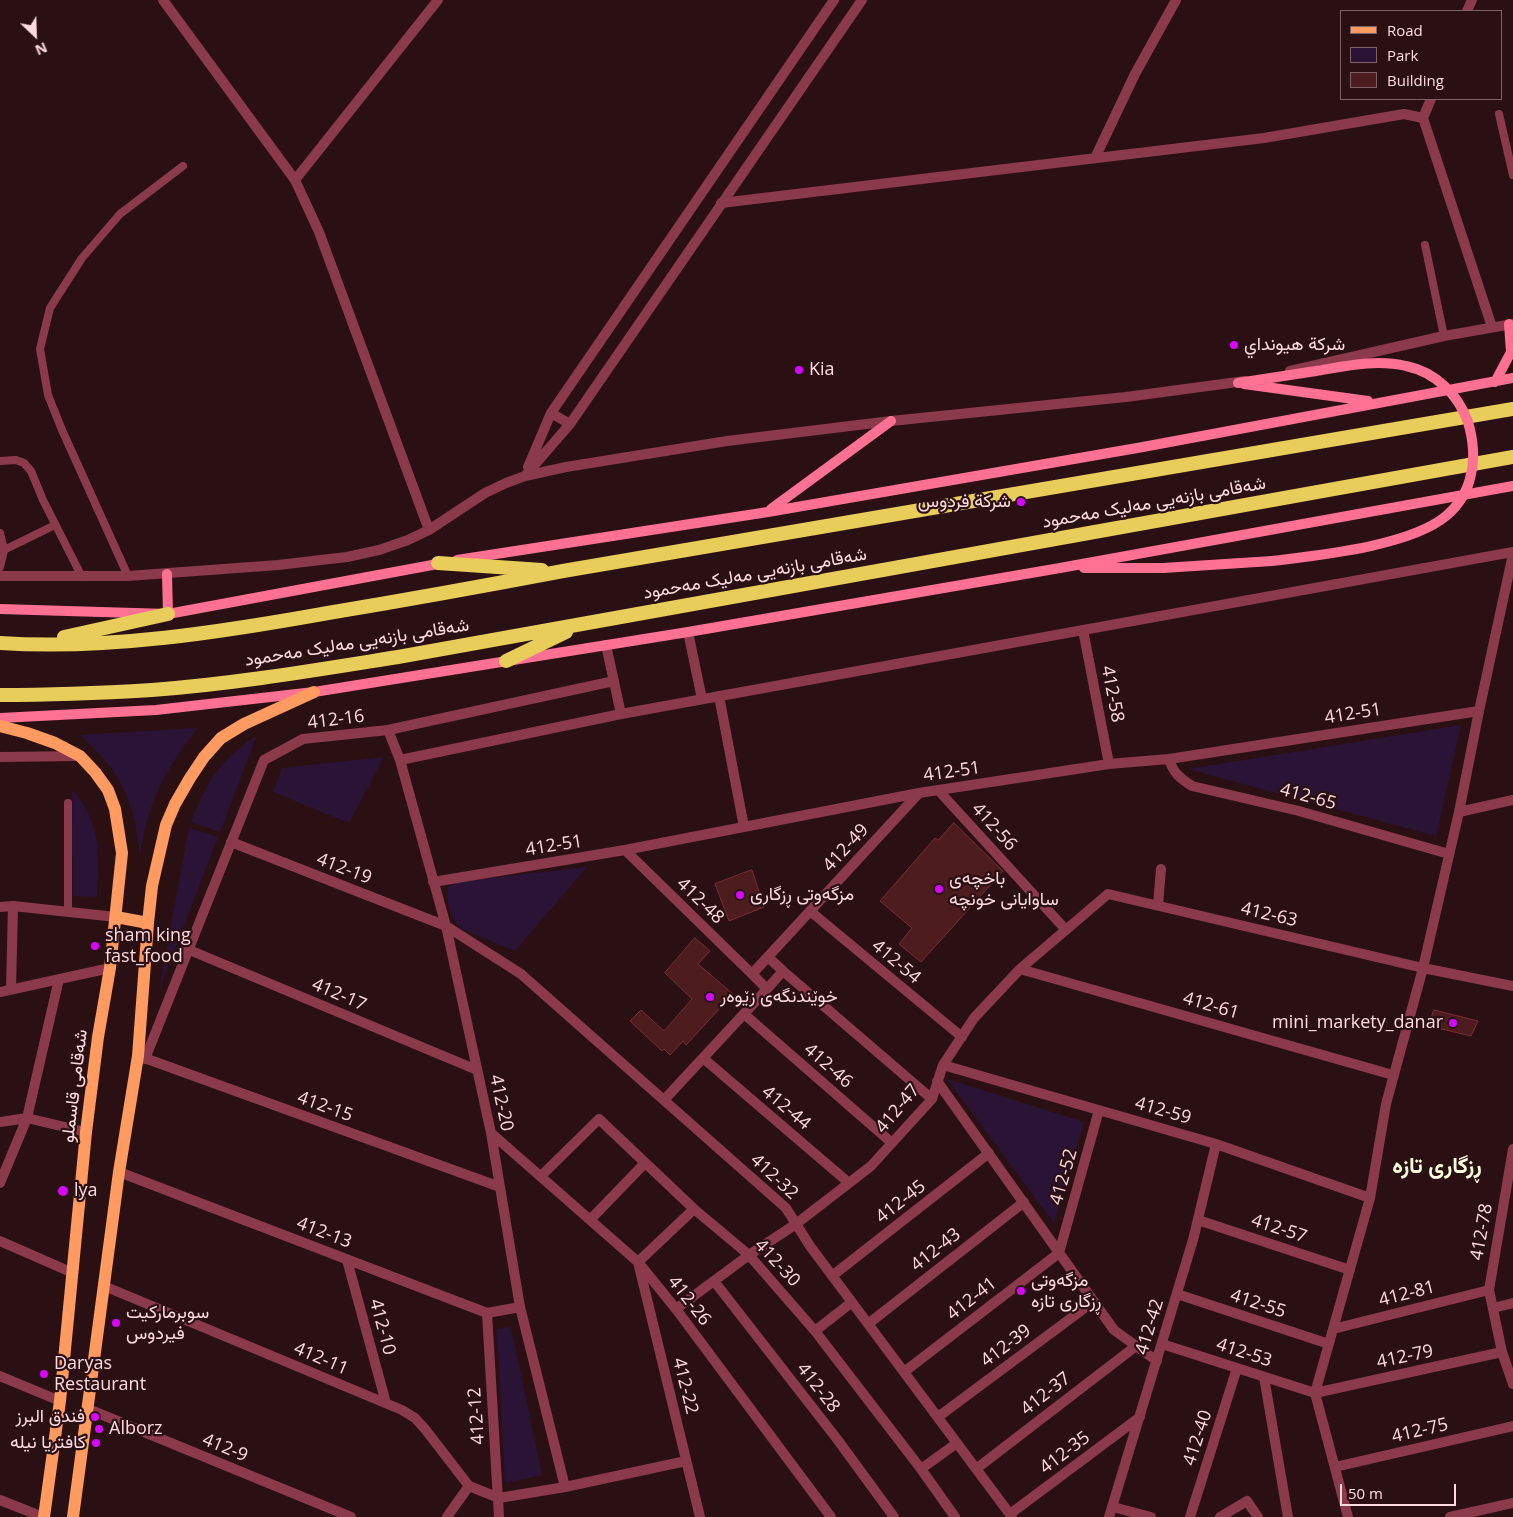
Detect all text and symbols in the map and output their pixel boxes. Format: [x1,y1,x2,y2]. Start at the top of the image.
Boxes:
north arrow [10,10,60,60]
legend [1340,10,1503,100]
text: Road [1387,20,1423,40]
text: N [32,38,50,60]
text: Park [1387,45,1418,65]
text: Building [1387,70,1444,90]
place label: شركة هيونداي [1244,334,1345,356]
marker: شركة هيونداي [1228,339,1240,351]
place label: Kia [809,359,835,381]
marker: Kia [793,364,805,376]
street label: شەقامی بازنەیی مەلیک مەحمود [1040,473,1268,533]
place label: شركة فردوس [918,491,1011,513]
marker: شركة فردوس [1015,496,1027,508]
street label: شەقامی بازنەیی مەلیک مەحمود [641,544,869,604]
street label: شەقامی بازنەیی مەلیک مەحمود [243,615,471,671]
street label: 412-58 [1096,664,1128,724]
street label: 412-51 [1323,699,1383,729]
street label: 412-16 [306,706,366,734]
street label: 412-51 [922,757,982,787]
street label: 412-65 [1278,779,1338,815]
street label: 412-56 [967,799,1021,855]
street label: 412-49 [819,820,873,876]
street label: 412-51 [524,831,584,861]
street label: 412-19 [313,849,375,889]
place label: باخچەی ساوایانی خونچە [949,868,1059,911]
street label: 412-48 [672,873,728,929]
marker: باخچەی ساوایانی خونچە [933,883,945,895]
place label: مزگەوتی ڕزگاری [750,884,854,906]
marker: مزگەوتی ڕزگاری [734,889,746,901]
street label: 412-63 [1239,898,1299,932]
place label: sham king fast_food [105,925,191,968]
street label: 412-54 [867,935,925,989]
marker: sham king fast_food [89,940,101,952]
street label: 412-17 [308,974,370,1016]
place label: خوێندنگەی زێوەر [720,986,838,1008]
street label: 412-61 [1181,988,1241,1024]
marker: خوێندنگەی زێوەر [704,991,716,1003]
place label: mini_markety_danar [1272,1012,1443,1034]
marker: mini_markety_danar [1447,1017,1459,1029]
street label: شەقامی قاسملو [57,1028,93,1144]
street label: 412-46 [799,1039,857,1093]
street label: 412-20 [484,1073,518,1133]
street label: 412-47 [871,1080,925,1138]
street label: 412-44 [757,1081,815,1135]
street label: 412-15 [294,1087,356,1127]
street label: 412-59 [1133,1093,1193,1129]
street label: 412-52 [1046,1147,1082,1207]
street label: 412-32 [746,1150,802,1204]
district label: ڕزگاری تازە [1392,1154,1482,1180]
street label: 412-45 [872,1176,930,1228]
place label: lya [74,1180,98,1202]
marker: lya [56,1184,70,1198]
street label: 412-78 [1466,1202,1498,1262]
street label: 412-57 [1248,1210,1310,1248]
street label: 412-13 [293,1213,355,1253]
street label: 412-43 [907,1224,965,1276]
street label: 412-30 [750,1235,804,1291]
place label: مزگەوتی ڕزگاری تازە [1031,1270,1101,1312]
street label: 412-26 [663,1272,715,1330]
street label: 412-41 [943,1273,1001,1325]
street label: 412-81 [1377,1277,1437,1311]
marker: مزگەوتی ڕزگاری تازە [1015,1285,1027,1297]
street label: 412-55 [1227,1285,1289,1323]
street label: 412-42 [1131,1296,1169,1358]
street label: 412-10 [364,1297,400,1357]
place label: سوبرمارکیت فیردوس [126,1302,209,1345]
marker: سوبرمارکیت فیردوس [110,1317,122,1329]
street label: 412-39 [977,1320,1035,1372]
street label: 412-53 [1213,1334,1275,1372]
street label: 412-11 [290,1338,352,1380]
street label: 412-79 [1375,1340,1435,1374]
place label: Daryas Restaurant [54,1353,146,1396]
street label: 412-22 [668,1356,702,1416]
street label: 412-28 [792,1359,844,1417]
marker: Daryas Restaurant [38,1368,50,1380]
street label: 412-37 [1017,1368,1075,1420]
street label: 412-12 [464,1387,490,1445]
place label: فندق البرز [16,1406,85,1428]
street label: 412-40 [1179,1407,1217,1469]
marker: فندق البرز [89,1411,101,1423]
street label: 412-75 [1390,1414,1450,1448]
place label: Alborz [109,1418,163,1440]
marker: Alborz [93,1423,105,1435]
street label: 412-35 [1036,1427,1094,1479]
street label: 412-9 [199,1429,251,1467]
place label: کافتریا نیلە [10,1432,86,1454]
marker: کافتریا نیلە [90,1437,102,1449]
scale bar [1343,1474,1459,1506]
text: 50 m [1348,1483,1383,1503]

